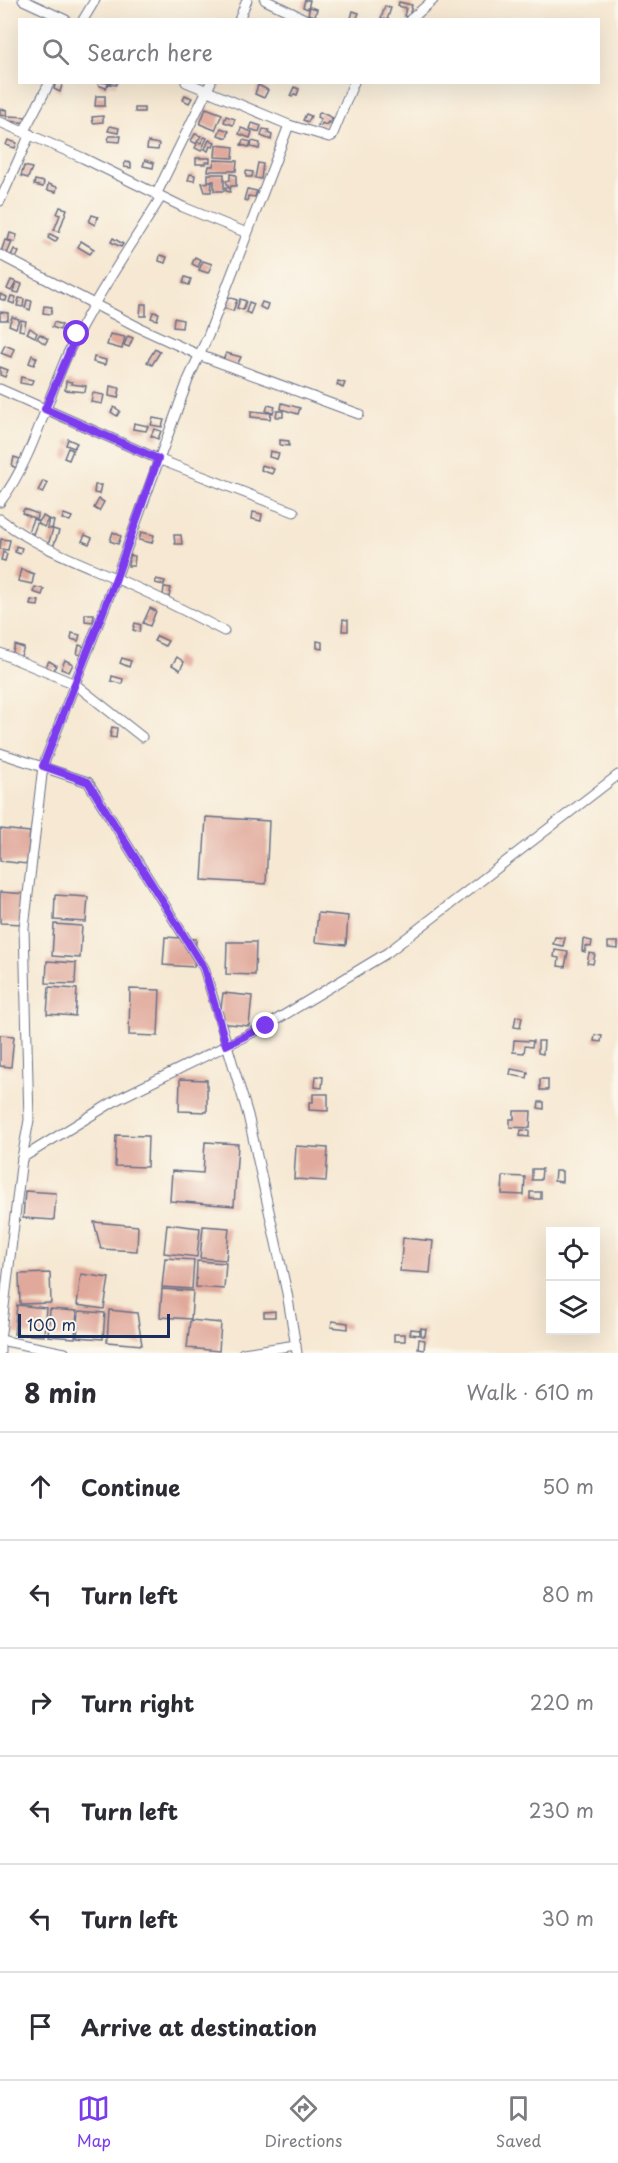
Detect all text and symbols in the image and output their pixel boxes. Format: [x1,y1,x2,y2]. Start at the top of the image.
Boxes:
search box [18,18,600,84]
icon: search [39,35,72,68]
text: Search here [87,35,213,68]
route start [63,320,89,346]
route end [252,1012,278,1038]
map controls [546,1227,600,1335]
button: locate [546,1227,600,1281]
button: layers [546,1281,600,1335]
scale bar [18,1311,170,1338]
text: 100 m [27,1312,76,1336]
text: 8 min [24,1373,97,1412]
text: Walk · 610 m [467,1377,594,1407]
icon: ahead [24,1470,57,1503]
text: Continue [81,1470,180,1503]
text: 50 m [542,1471,594,1501]
icon: left [24,1578,57,1611]
text: Turn left [81,1578,178,1611]
text: 80 m [542,1579,594,1609]
icon: right [24,1686,57,1719]
text: Turn right [81,1686,194,1719]
text: 220 m [530,1687,594,1717]
icon: left [24,1794,57,1827]
text: Turn left [81,1794,178,1827]
text: 230 m [529,1795,594,1825]
icon: left [24,1902,57,1935]
text: Turn left [81,1902,178,1935]
text: 30 m [541,1903,594,1933]
icon: arrive [24,2010,57,2043]
text: Arrive at destination [81,2010,317,2043]
tab: Map [77,2092,111,2152]
tab: Directions [264,2092,342,2152]
tab: Saved [496,2092,541,2152]

